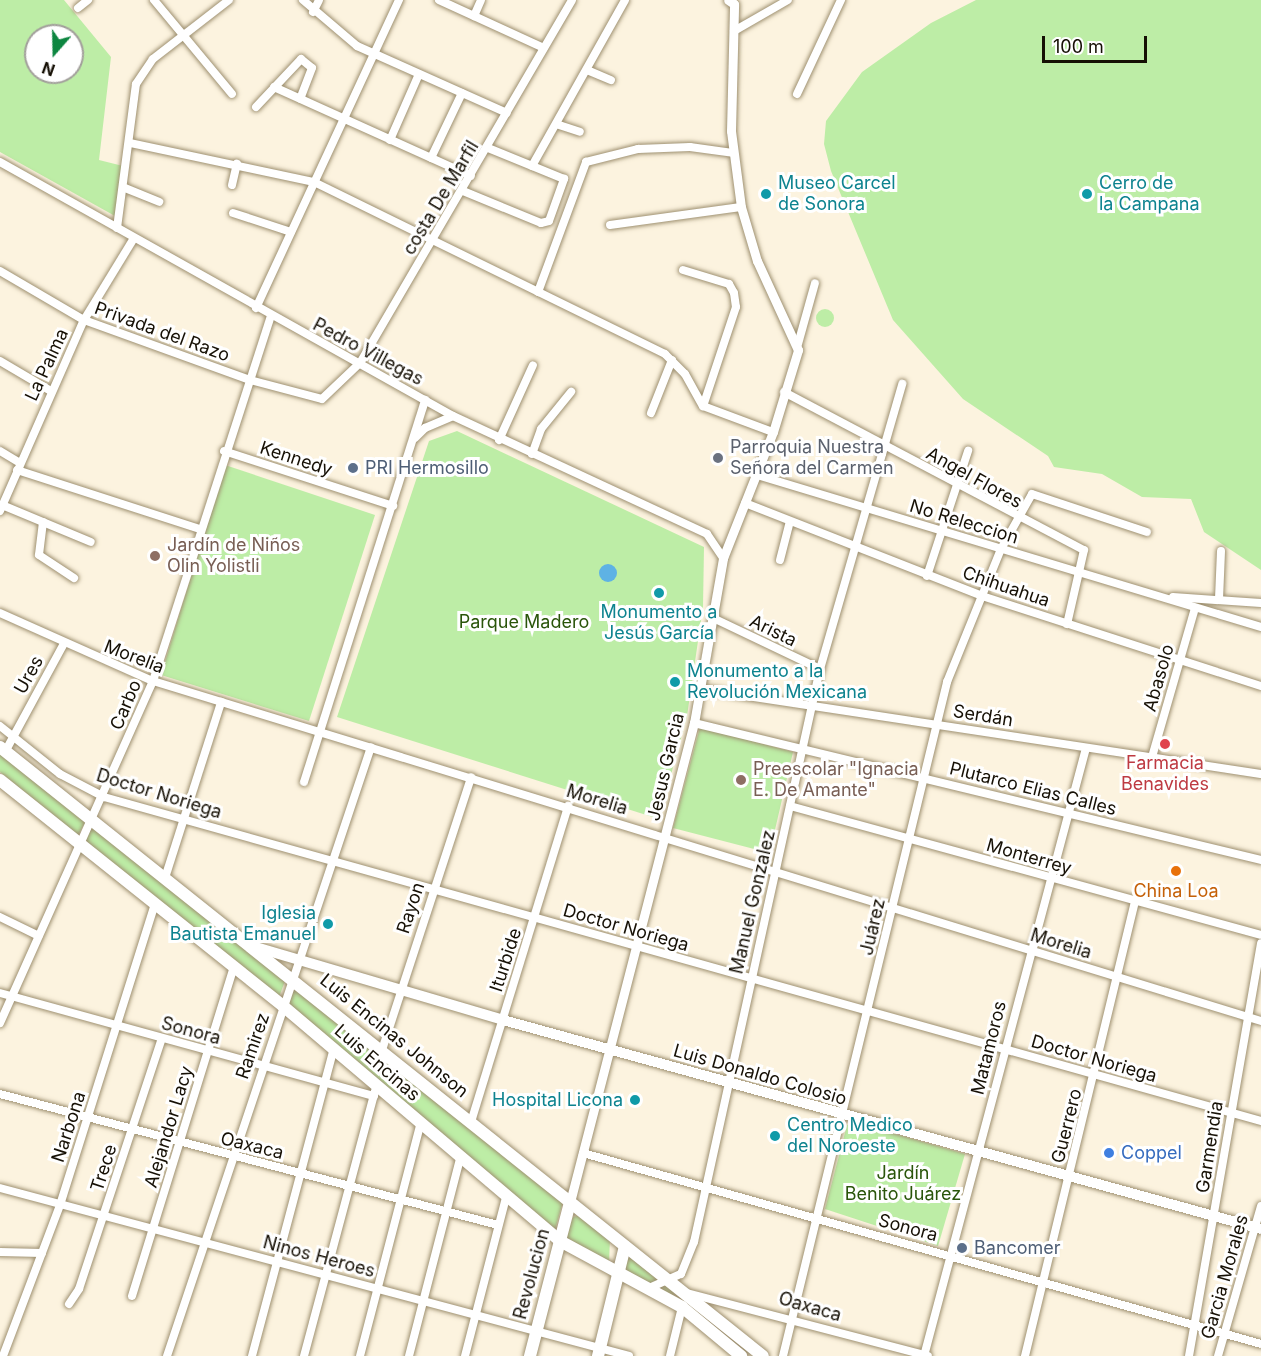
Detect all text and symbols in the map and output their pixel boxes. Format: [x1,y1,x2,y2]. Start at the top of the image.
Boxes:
north arrow [24,24,84,84]
scale bar [1045,24,1150,62]
text: 100 m [1053,36,1104,57]
text: N [39,58,58,81]
street label: costa De Marfil [399,137,483,259]
place label: Museo Carcel de Sonora [778,173,896,216]
place label: Cerro de la Campana [1099,173,1200,216]
marker: Museo Carcel de Sonora [759,187,773,201]
marker: Cerro de la Campana [1080,187,1094,201]
street label: Privada del Razo [91,298,233,366]
street label: Pedro Villegas [309,314,427,390]
street label: La Palma [21,325,73,405]
street label: Kennedy [257,437,335,481]
place label: Parroquia Nuestra Señora del Carmen [730,437,894,480]
street label: Angel Flores [922,443,1026,513]
marker: Parroquia Nuestra Señora del Carmen [711,451,725,465]
place label: PRI Hermosillo [365,457,489,479]
marker: PRI Hermosillo [346,461,360,475]
street label: No Releccion [907,495,1021,549]
place label: Jardín de Niños Olin Yolistli [167,535,300,578]
marker: Jardín de Niños Olin Yolistli [148,549,162,563]
street label: Chihuahua [959,562,1053,612]
marker: Monumento a Jesús García [652,586,666,600]
place label: Monumento a Jesús García [601,602,717,644]
street label: Arista [746,610,800,652]
park label: Parque Madero [459,611,589,633]
street label: Morelia [101,636,167,678]
street label: Abasolo [1139,642,1179,714]
street label: Ures [10,652,48,698]
place label: Monumento a la Revolución Mexicana [687,661,867,704]
marker: Monumento a la Revolución Mexicana [668,675,682,689]
street label: Carbo [106,677,146,733]
street label: Serdán [952,701,1014,731]
street label: Jesus Garcia [643,711,689,823]
marker: Farmacia Benavides [1158,737,1172,751]
place label: Farmacia Benavides [1121,753,1209,795]
street label: Plutarco Elias Calles [947,758,1119,820]
place label: Preescolar "Ignacia E. De Amante" [753,759,919,802]
street label: Doctor Noriega [94,765,224,823]
marker: Preescolar "Ignacia E. De Amante" [734,773,748,787]
street label: Morelia [564,780,630,820]
street label: Manuel Gonzalez [726,828,780,976]
street label: Monterrey [984,835,1074,879]
marker: China Loa [1169,864,1183,878]
street label: Rayon [393,880,429,936]
place label: China Loa [1133,880,1219,902]
street label: Juárez [856,896,890,958]
street label: Doctor Noriega [561,900,691,956]
place label: Iglesia Bautista Emanuel [170,903,316,946]
marker: Iglesia Bautista Emanuel [321,917,335,931]
street label: Morelia [1028,924,1094,964]
street label: Iturbide [486,925,526,995]
street label: Luis Encinas Johnson [316,970,472,1102]
street label: Matamoros [967,999,1011,1097]
street label: Ramirez [232,1010,274,1082]
street label: Sonora [159,1013,223,1049]
street label: Luis Encinas [330,1020,424,1106]
street label: Doctor Noriega [1029,1031,1159,1087]
street label: Luis Donaldo Colosio [671,1040,849,1110]
street label: Alejandor Lacy [140,1063,198,1191]
street label: Guerrero [1047,1087,1087,1165]
street label: Narbona [47,1089,91,1165]
place label: Hospital Licona [492,1089,623,1111]
marker: Hospital Licona [628,1093,642,1107]
street label: Garmendia [1192,1099,1228,1195]
place label: Centro Medico del Noroeste [787,1115,913,1158]
street label: Oaxaca [218,1128,286,1164]
marker: Centro Medico del Noroeste [768,1129,782,1143]
street label: Trece [86,1142,122,1194]
place label: Coppel [1121,1142,1182,1164]
marker: Coppel [1102,1146,1116,1160]
park label: Jardín Benito Juárez [845,1163,961,1206]
street label: Sonora [876,1210,940,1246]
street label: Garcia Morales [1197,1212,1253,1342]
street label: Revolucion [510,1226,554,1322]
street label: Ninos Heroes [261,1232,377,1282]
place label: Bancomer [974,1237,1061,1259]
marker: Bancomer [955,1241,969,1255]
street label: Oaxaca [776,1288,844,1326]

